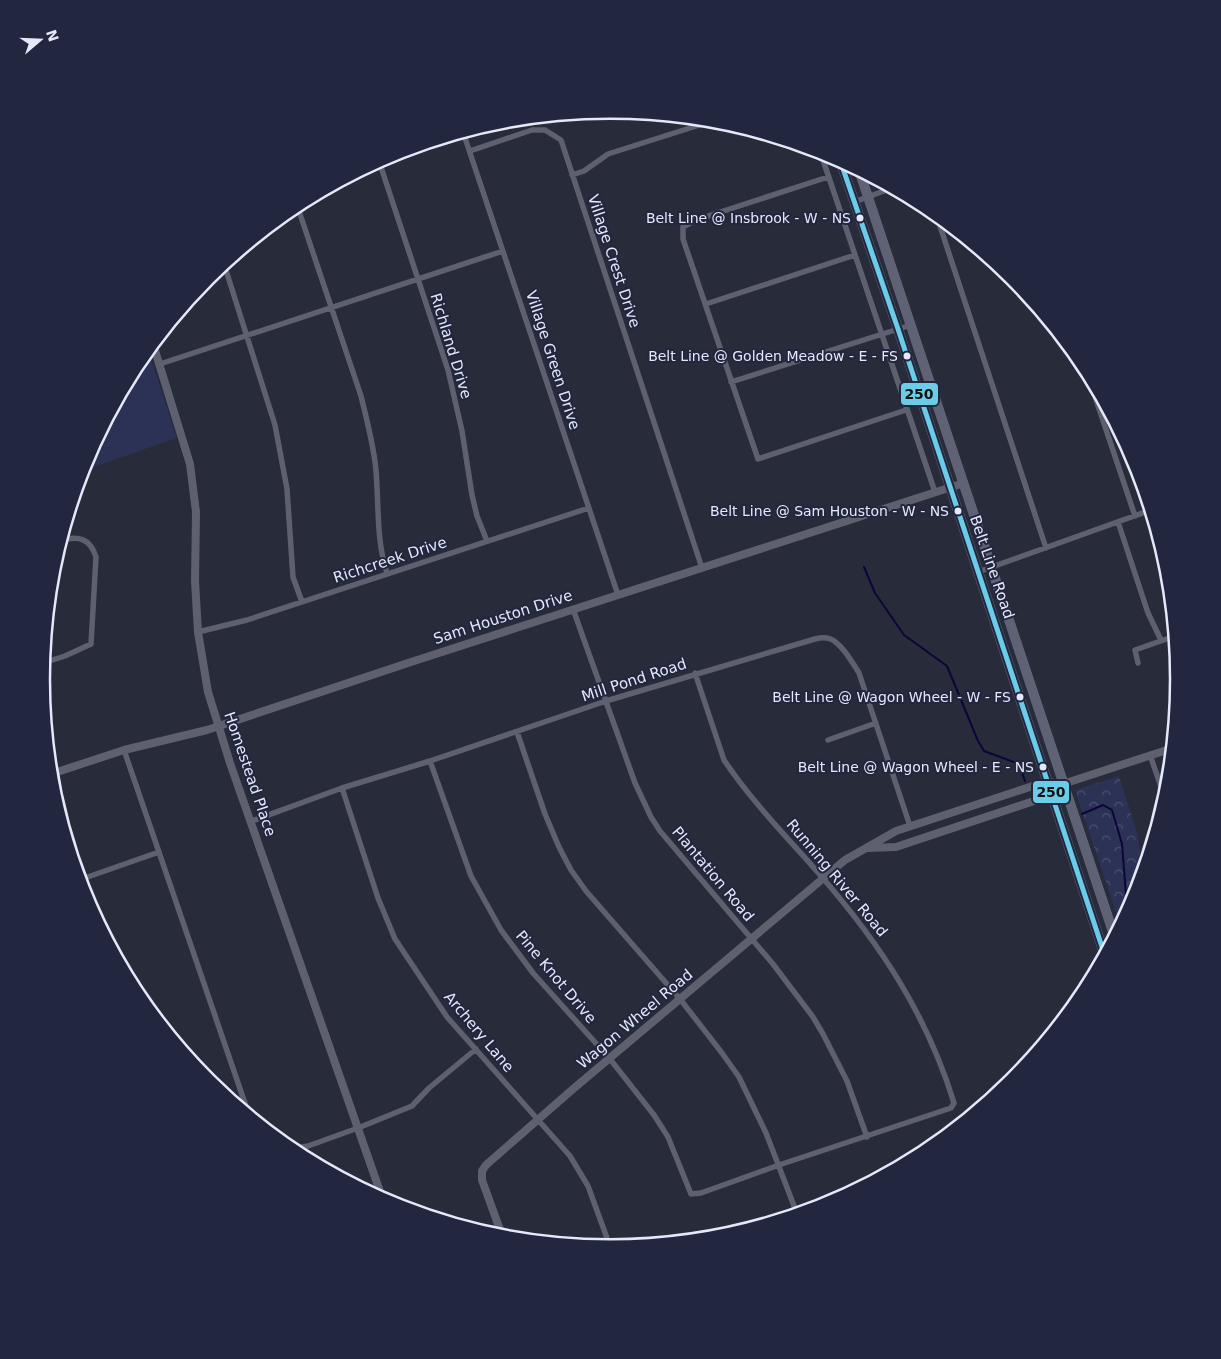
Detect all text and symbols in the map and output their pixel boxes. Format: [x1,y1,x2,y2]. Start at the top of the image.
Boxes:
north arrow [15,15,65,65]
text: N [43,28,62,44]
street label: Village Crest Drive [584,192,644,330]
place label: Belt Line @ Insbrook - W - NS [646,210,851,226]
marker: Belt Line @ Insbrook - W - NS [855,213,865,223]
street label: Village Green Drive [522,288,584,432]
street label: Richland Drive [426,291,476,401]
place label: Belt Line @ Golden Meadow - E - FS [648,348,898,364]
marker: Belt Line @ Golden Meadow - E - FS [902,351,912,361]
line badge: 250 [900,382,939,406]
text: 250 [904,386,934,402]
place label: Belt Line @ Sam Houston - W - NS [710,503,949,519]
marker: Belt Line @ Sam Houston - W - NS [953,506,963,516]
street label: Belt Line Road [966,513,1018,621]
street label: Richcreek Drive [331,533,449,587]
street label: Sam Houston Drive [431,586,575,648]
street label: Mill Pond Road [579,655,689,705]
place label: Belt Line @ Wagon Wheel - W - FS [772,689,1011,705]
marker: Belt Line @ Wagon Wheel - W - FS [1015,692,1025,702]
street label: Homestead Place [220,709,280,839]
place label: Belt Line @ Wagon Wheel - E - NS [798,759,1034,775]
marker: Belt Line @ Wagon Wheel - E - NS [1038,762,1048,772]
line badge: 250 [1032,780,1070,804]
text: 250 [1036,784,1066,800]
street label: Running River Road [783,816,891,940]
street label: Plantation Road [668,823,758,925]
street label: Pine Knot Drive [512,927,600,1027]
street label: Wagon Wheel Road [574,965,696,1073]
street label: Archery Lane [440,988,518,1076]

